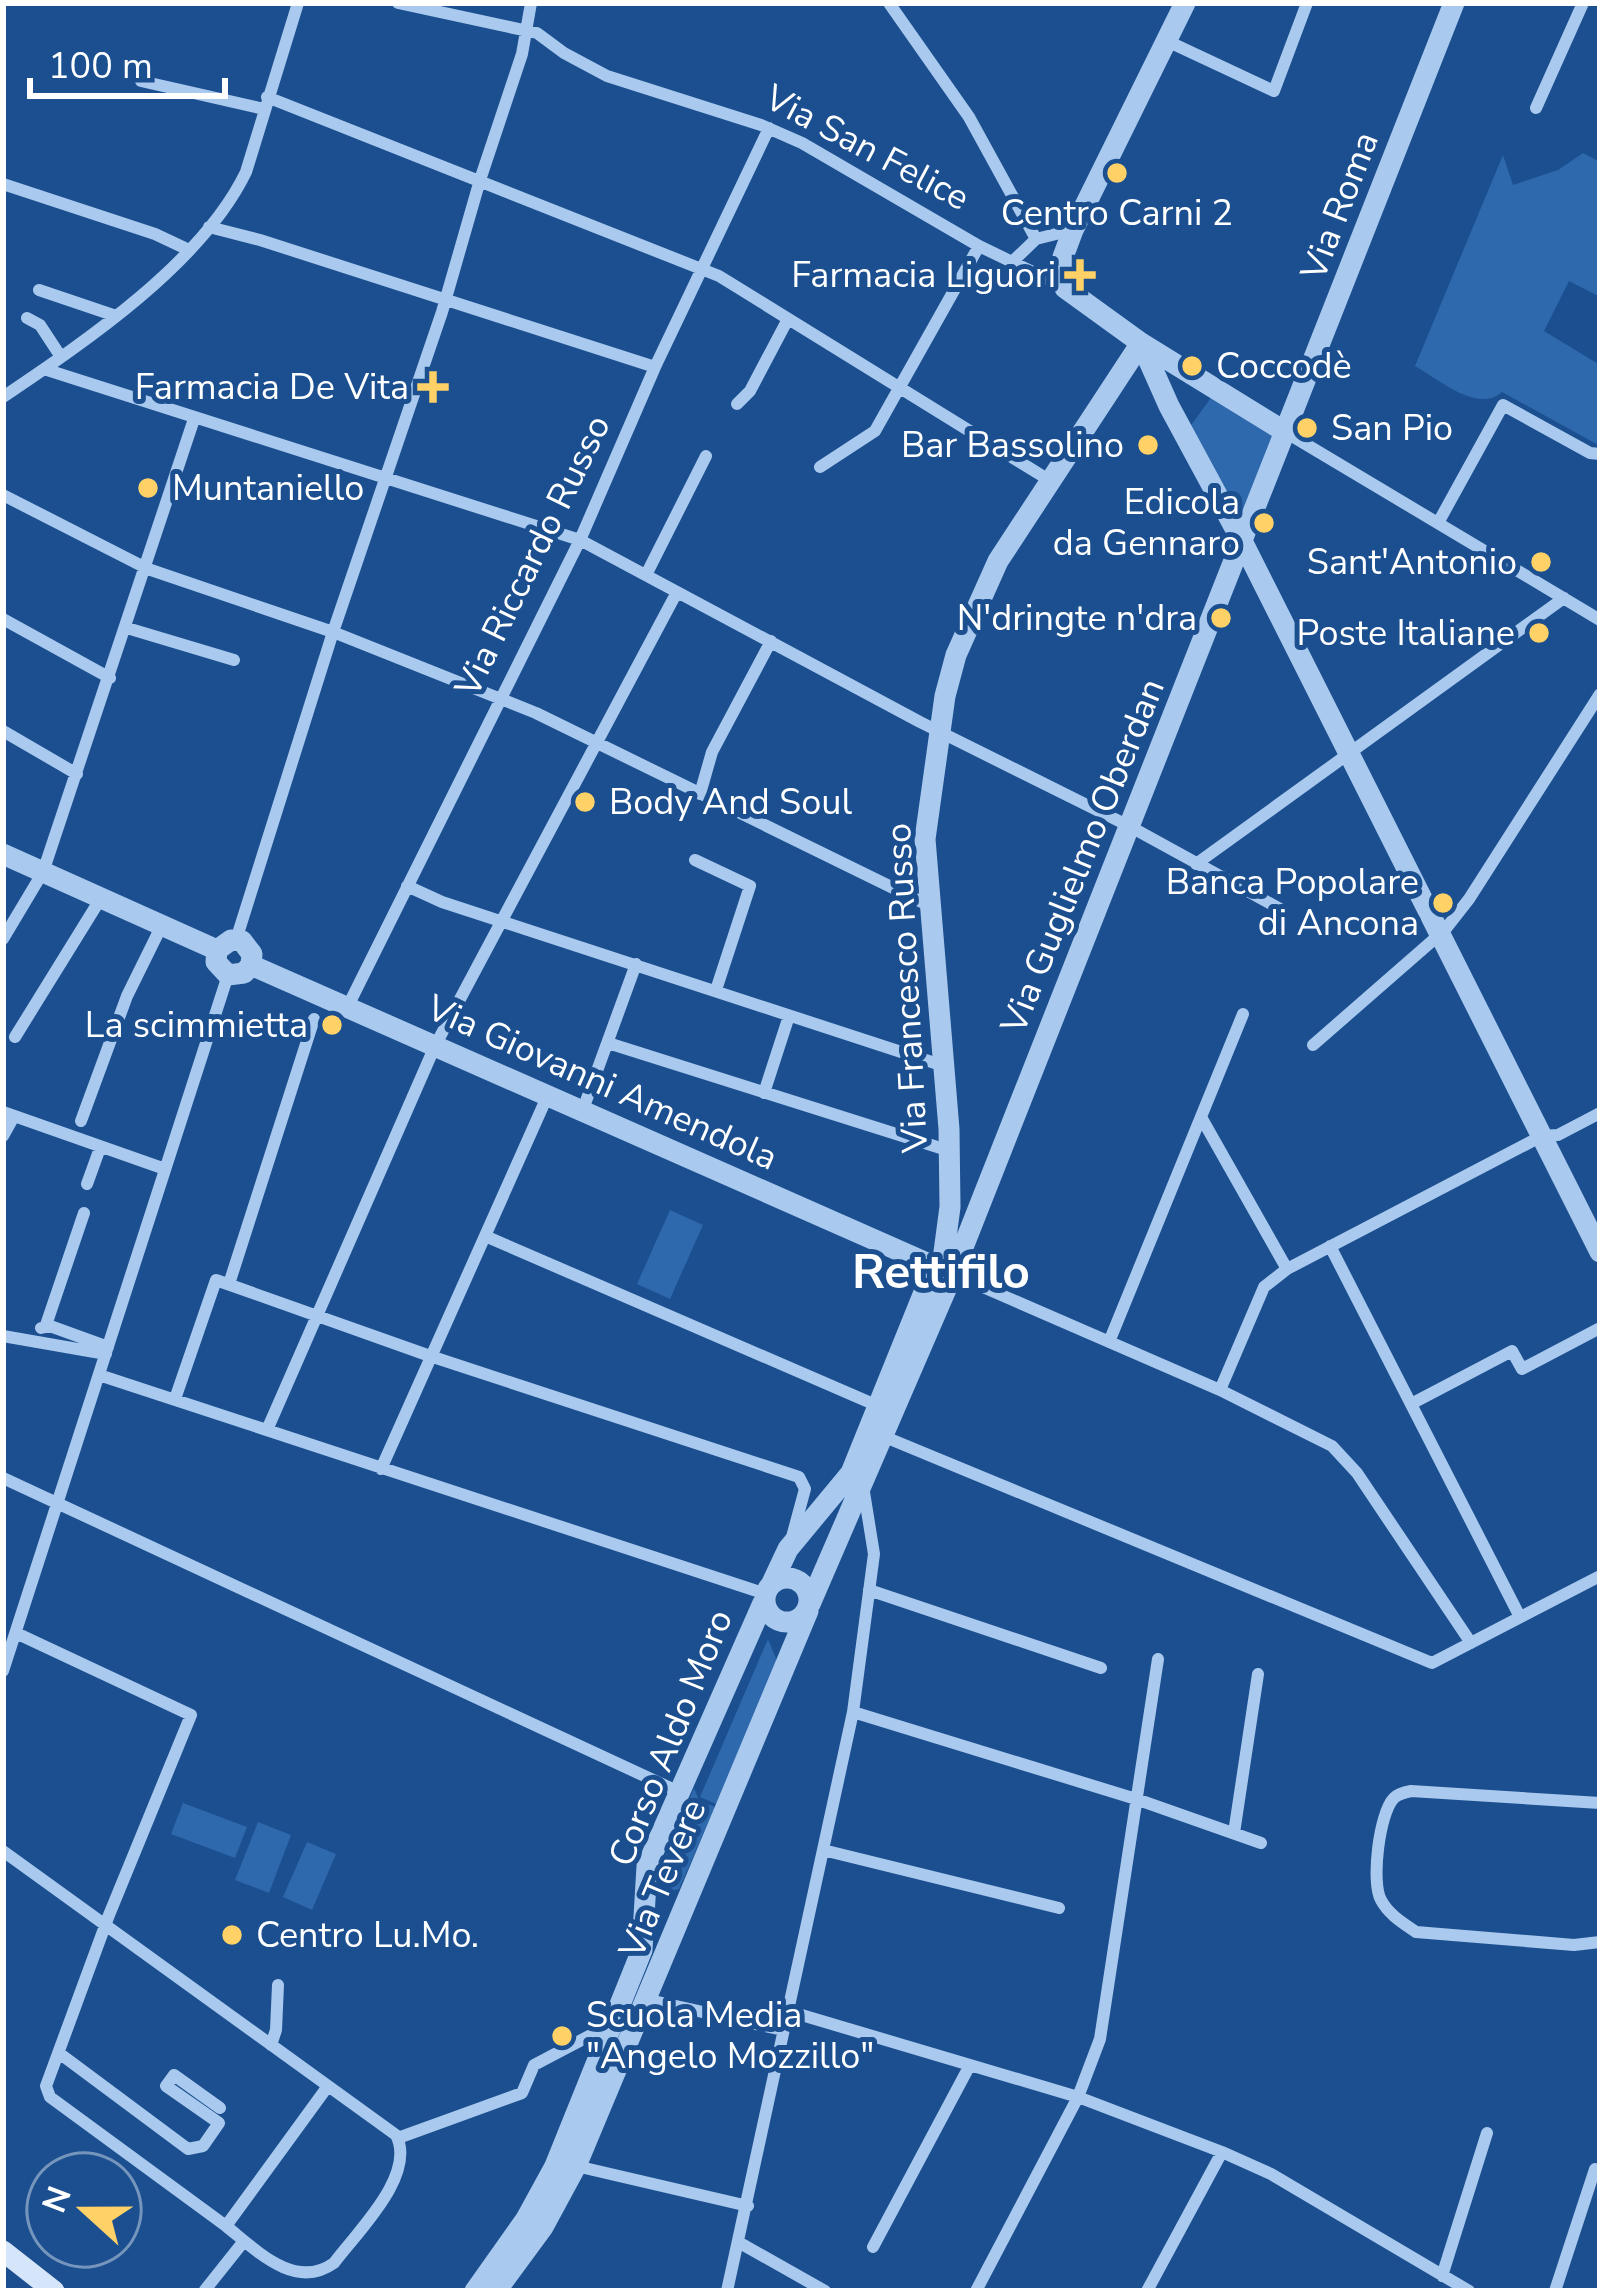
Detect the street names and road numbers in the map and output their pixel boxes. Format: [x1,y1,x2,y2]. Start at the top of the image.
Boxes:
street label: Via San Felice [755,73,978,222]
street label: Via Roma [1289,125,1391,288]
street label: Via Riccardo Russo [443,407,622,706]
street label: Via Guglielmo Oberdan [989,671,1177,1042]
street label: Via Francesco Russo [874,822,940,1155]
street label: Via Giovanni Amendola [418,983,785,1182]
street label: Corso Aldo Moro [597,1602,745,1874]
street label: Via Tevere [607,1792,718,1967]

